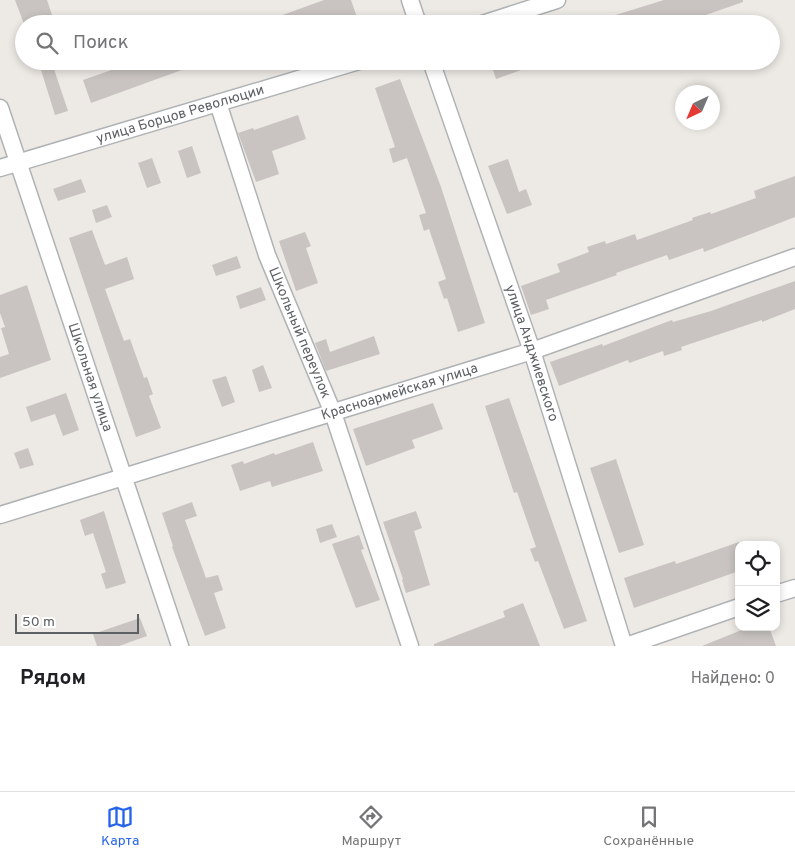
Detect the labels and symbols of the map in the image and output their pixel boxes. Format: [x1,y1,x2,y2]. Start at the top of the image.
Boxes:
street label: улица Борцов Революции [94,81,266,147]
north arrow [675,85,720,130]
street label: Школьный переулок [265,265,334,401]
street label: улица Анджиевского [501,283,562,424]
street label: Школьная улица [64,321,116,434]
street label: Красноармейская улица [319,360,480,424]
scale bar [15,611,139,634]

